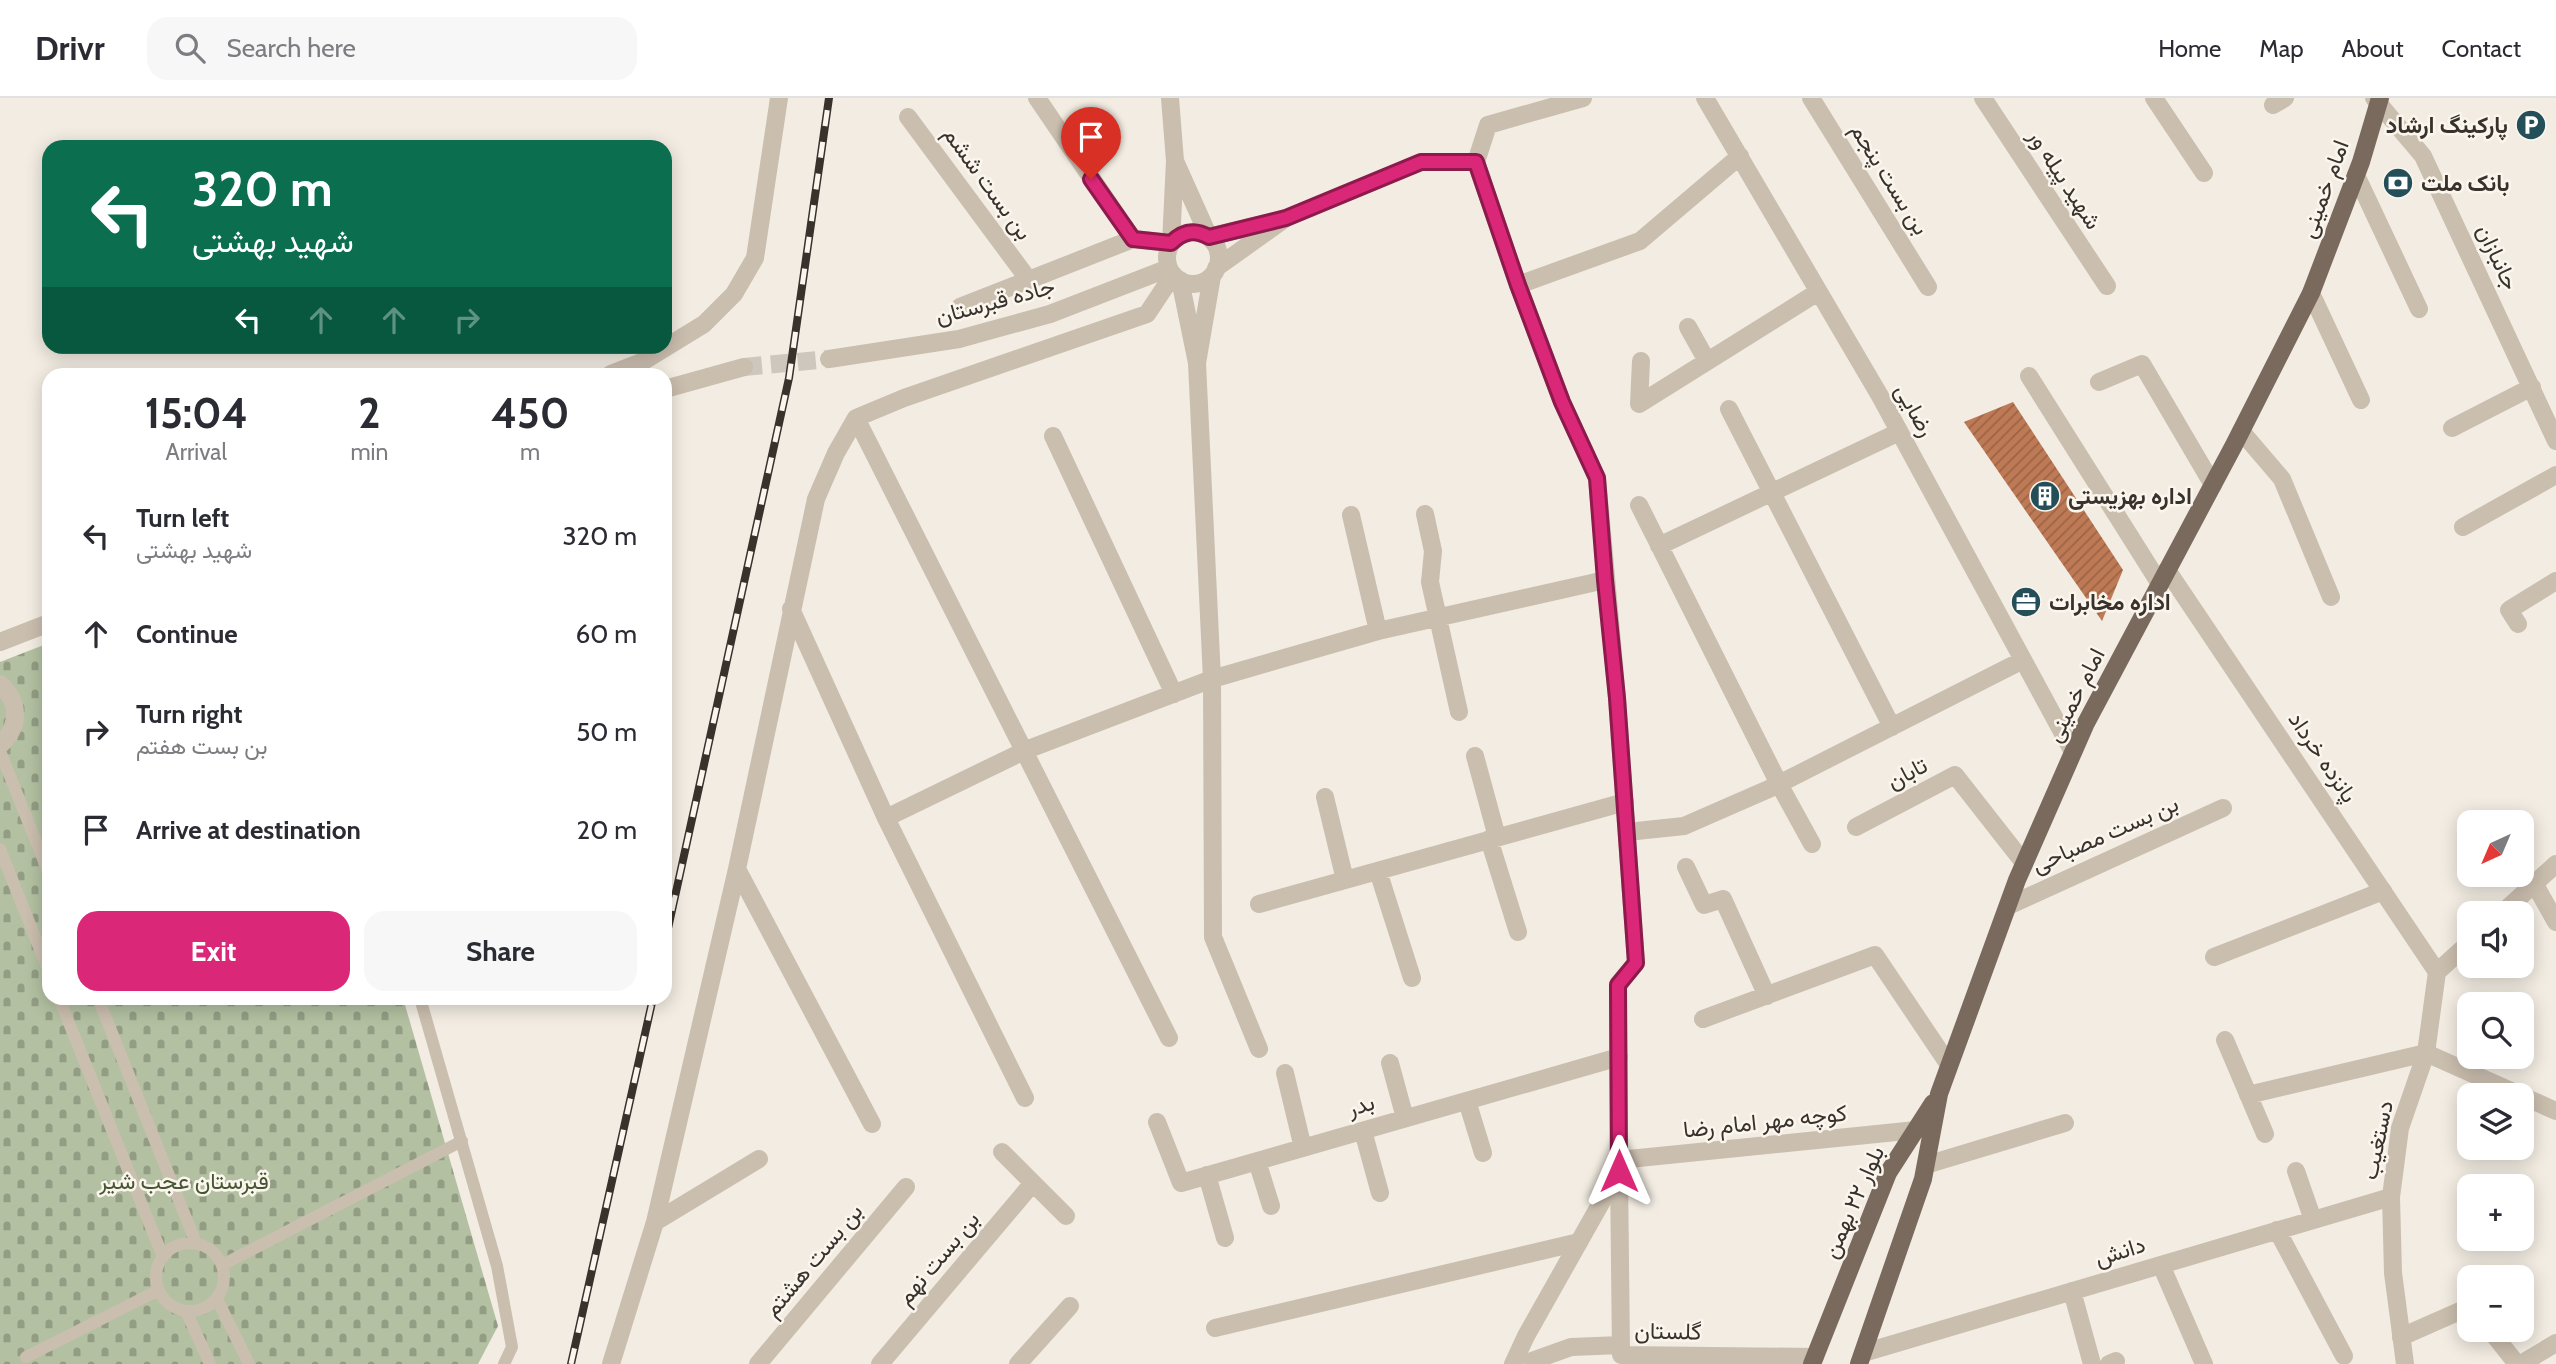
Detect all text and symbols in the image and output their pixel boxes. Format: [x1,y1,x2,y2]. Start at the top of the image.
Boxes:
search box [147,17,637,80]
text: Drivr [35,28,105,68]
icon: search [171,29,209,67]
text: Search here [227,32,356,64]
text: Home [2158,34,2221,63]
text: Map [2259,34,2304,63]
text: About [2342,34,2404,63]
text: Contact [2442,34,2521,63]
pin [1061,107,1121,179]
parking icon: پارکینگ ارشاد [2514,108,2548,142]
place label: پارکینگ ارشاد [2386,111,2508,141]
icon: arrive [1072,118,1110,156]
street label: بن بست پنجم [1843,118,1935,241]
street label: بن بست ششم [937,121,1039,246]
street label: شهید پیله ور [2020,123,2108,236]
street label: امام خمینی [2293,136,2356,242]
text: 320 m [192,159,333,218]
bank icon: بانک ملت [2381,166,2415,200]
icon: left [77,168,168,259]
place label: بانک ملت [2421,169,2510,197]
street label: جانبازان [2470,220,2525,295]
text: شهید بهشتی [192,221,354,260]
street label: جاده قبرستان [932,272,1058,331]
icon: left [229,301,267,339]
icon: ahead [302,301,340,339]
icon: ahead [375,301,413,339]
icon: right [448,301,486,339]
street label: رضایی [1888,378,1941,442]
text: 15:04 [145,387,248,439]
text: 2 [358,387,381,439]
text: 450 [491,387,569,439]
text: Arrival [166,438,227,466]
text: min [350,438,388,466]
text: m [520,438,540,466]
building icon: اداره بهزیستی [2028,479,2062,513]
place label: اداره بهزیستی [2068,482,2192,511]
text: Turn left [136,502,229,534]
icon: left [77,517,115,555]
text: 320 m [563,520,637,552]
text: شهید بهشتی [136,536,252,564]
office icon: اداره مخابرات [2009,585,2043,619]
place label: اداره مخابرات [2049,588,2171,617]
icon: ahead [77,615,115,653]
text: Continue [136,618,238,650]
text: 60 m [575,618,637,650]
street label: امام خمینی [2039,643,2112,747]
text: Turn right [136,698,242,730]
street label: پانزده خرداد [2281,706,2364,809]
icon: right [77,713,115,751]
text: 50 m [576,716,637,748]
text: بن بست هفتم [136,732,268,760]
street label: تابان [1882,751,1932,795]
street label: بن بست مصباحی [2027,789,2183,879]
north arrow [2457,810,2534,887]
map controls [2457,810,2534,1342]
icon: arrive [77,811,115,849]
text: Arrive at destination [136,814,361,846]
text: 20 m [577,814,637,846]
button: sound [2457,901,2534,978]
button: Exit [77,911,350,991]
button: Share [364,911,637,991]
button: search [2457,992,2534,1069]
button: layers [2457,1083,2534,1160]
street label: بدر [1343,1088,1378,1123]
street label: کوچه مهر امام رضا [1682,1098,1848,1146]
street label: دستغیب [2355,1098,2399,1182]
position arrow [1582,1134,1656,1208]
street label: بلوار ۲۲ بهمن [1816,1142,1891,1263]
park label: قبرستان عجب شیر [98,1167,269,1196]
button: + [2457,1174,2534,1251]
street label: بن بست هشتم [757,1198,869,1323]
street label: بن بست نهم [891,1205,986,1311]
street label: دانش [2091,1230,2149,1272]
button: − [2457,1265,2534,1342]
street label: گلستان [1634,1316,1702,1346]

